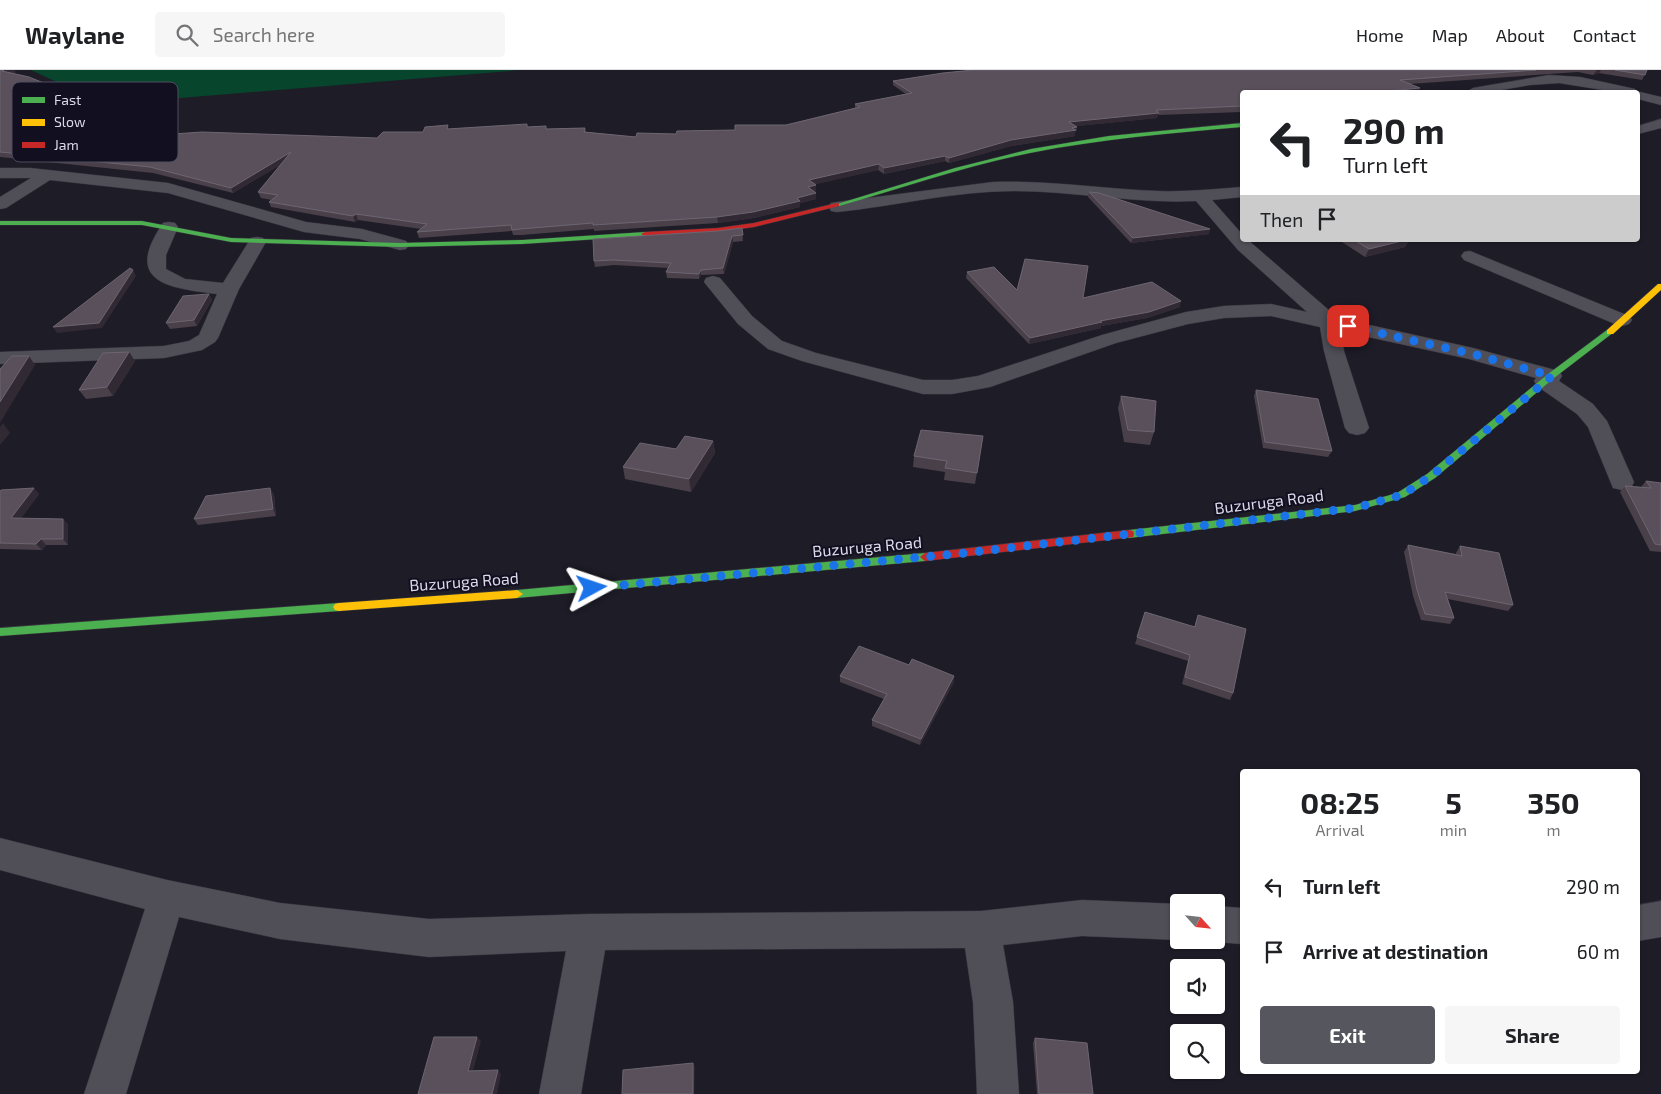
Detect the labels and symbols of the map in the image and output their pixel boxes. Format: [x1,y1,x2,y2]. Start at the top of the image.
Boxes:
legend [12,82,178,162]
text: Fast [54,91,81,108]
text: Slow [54,113,86,130]
text: Jam [54,136,79,153]
pin [1327,305,1369,347]
street label: Buzuruga Road [1213,485,1325,517]
street label: Buzuruga Road [811,532,923,560]
position arrow [565,561,617,613]
street label: Buzuruga Road [409,568,519,594]
north arrow [1170,894,1225,949]

